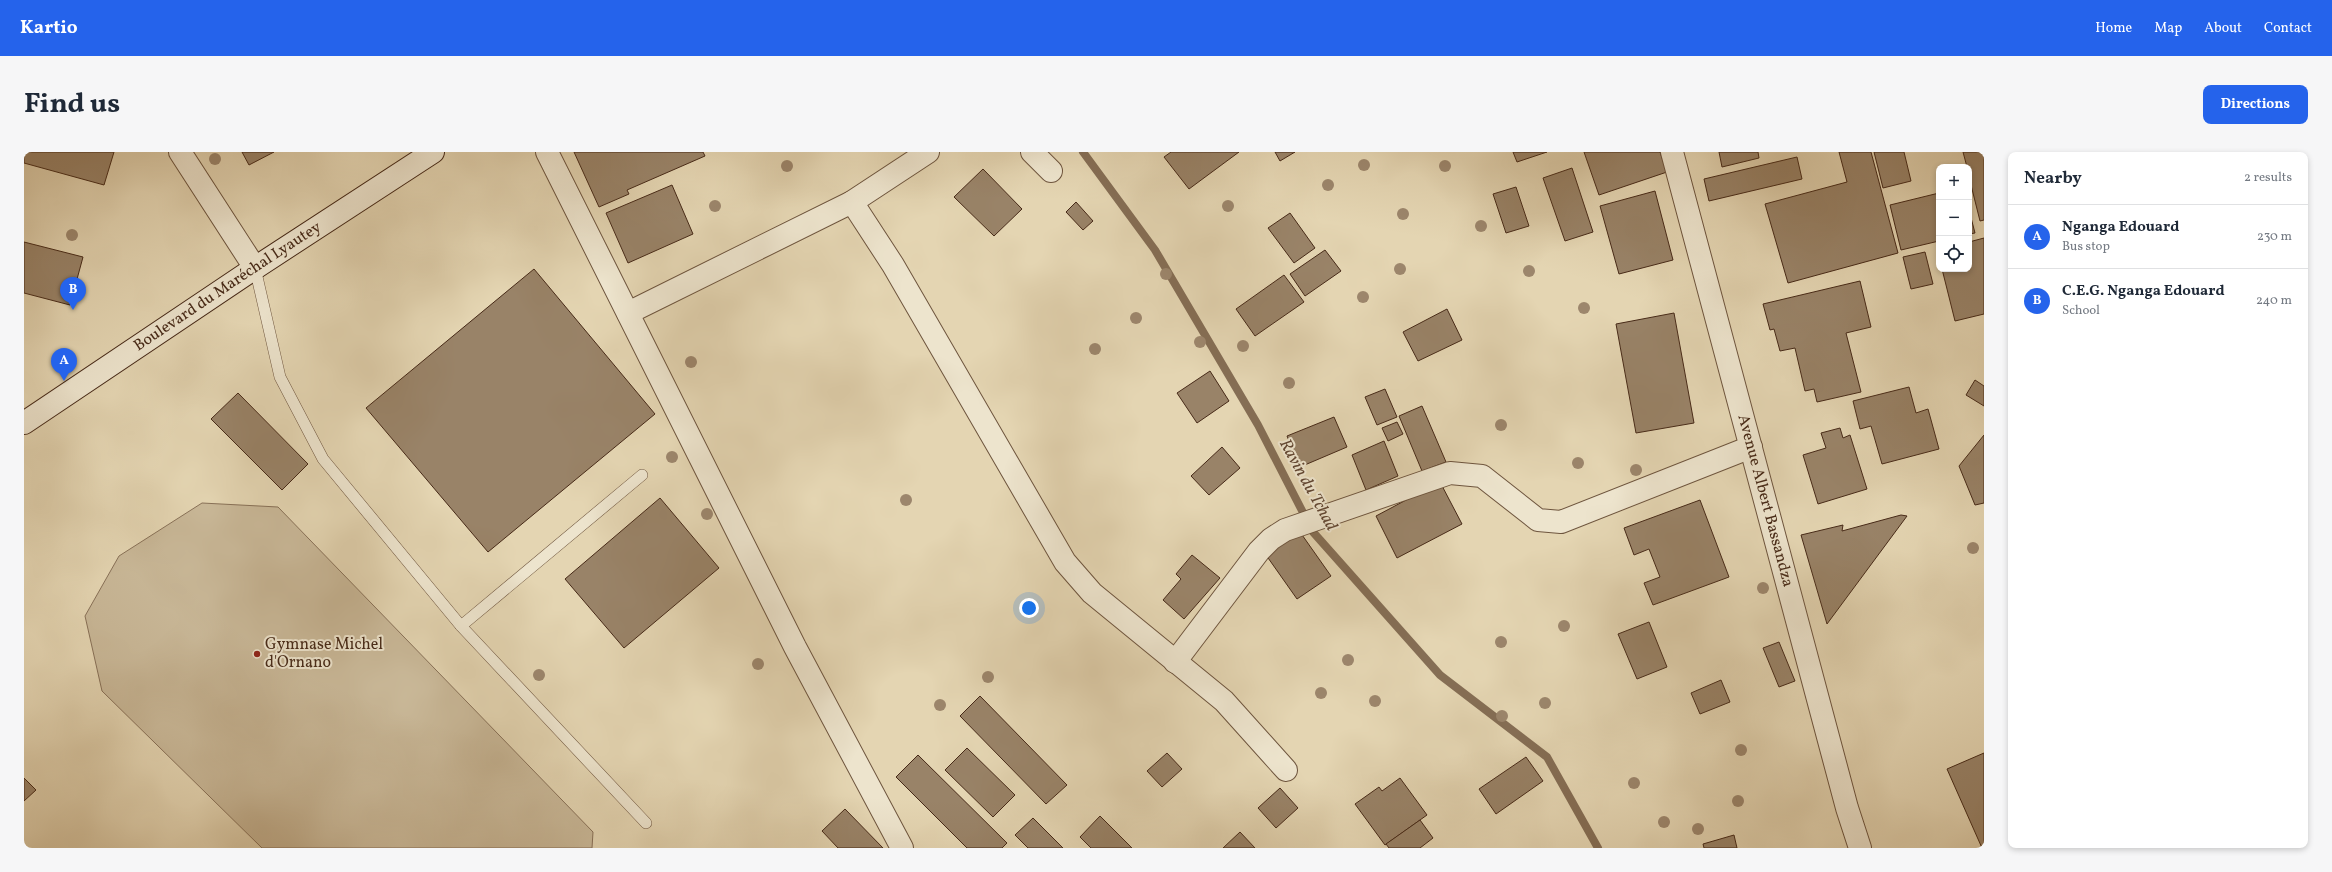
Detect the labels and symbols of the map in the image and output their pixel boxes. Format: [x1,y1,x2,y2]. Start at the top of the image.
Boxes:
street label: Boulevard du Maréchal Lyautey [130,216,326,357]
pin: B [60,277,86,310]
pin: A [51,348,77,381]
street label: Avenue Albert Bassandza [1732,412,1799,590]
water label: Ravin du Tchad [1273,435,1343,535]
your location [1019,598,1039,618]
place label: Gymnase Michel d'Ornano [265,634,383,674]
marker: Gymnase Michel d'Ornano [252,649,262,659]

